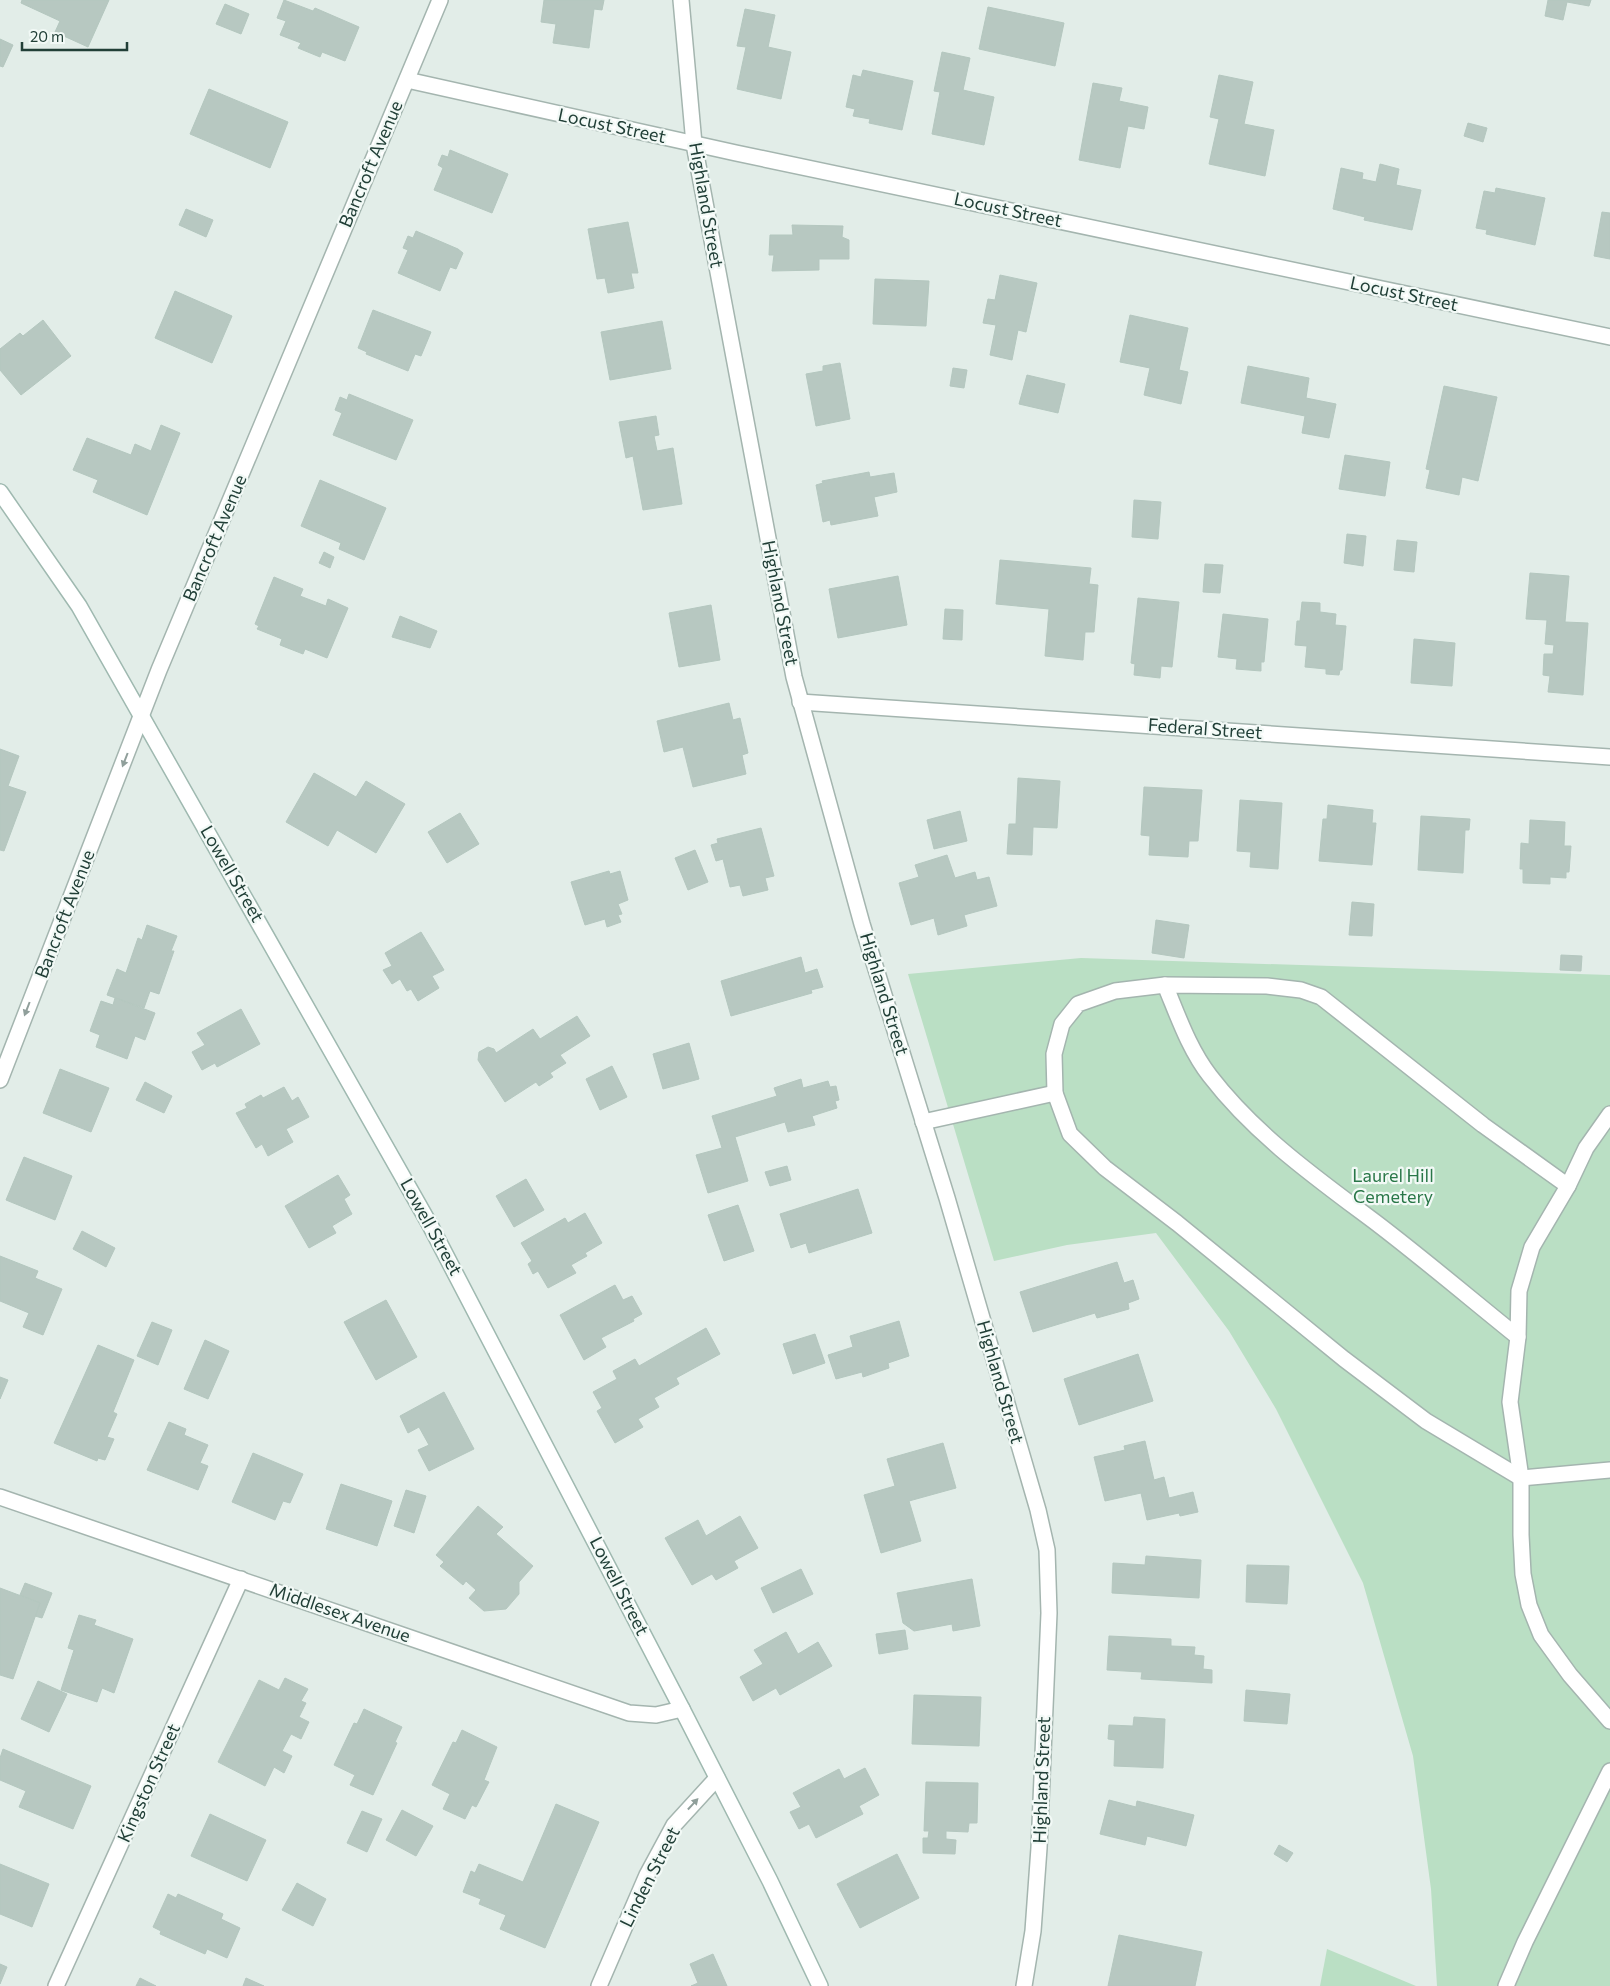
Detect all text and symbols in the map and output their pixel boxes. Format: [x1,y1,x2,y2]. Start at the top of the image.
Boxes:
scale bar [22,20,128,52]
text: 20 m [30,27,64,45]
street label: Bancroft Avenue [333,97,407,230]
street label: Locust Street [556,103,668,147]
street label: Highland Street [685,140,729,269]
street label: Locust Street [952,187,1064,231]
street label: Locust Street [1348,271,1460,315]
street label: Bancroft Avenue [177,471,251,604]
street label: Highland Street [758,538,804,667]
street label: Federal Street [1147,713,1263,743]
one-way arrow [120,753,128,767]
street label: Lowell Street [196,821,269,926]
street label: Bancroft Avenue [29,846,99,981]
street label: Highland Street [856,930,914,1058]
one-way arrow [23,1002,31,1016]
park label: Laurel Hill Cemetery [1352,1164,1434,1207]
street label: Lowell Street [396,1174,468,1279]
street label: Highland Street [973,1318,1029,1446]
street label: Lowell Street [586,1533,654,1639]
street label: Middlesex Avenue [267,1578,414,1646]
street label: Highland Street [1028,1716,1054,1844]
street label: Kingston Street [112,1720,184,1845]
one-way arrow [687,1799,699,1811]
street label: Linden Street [614,1823,684,1930]

